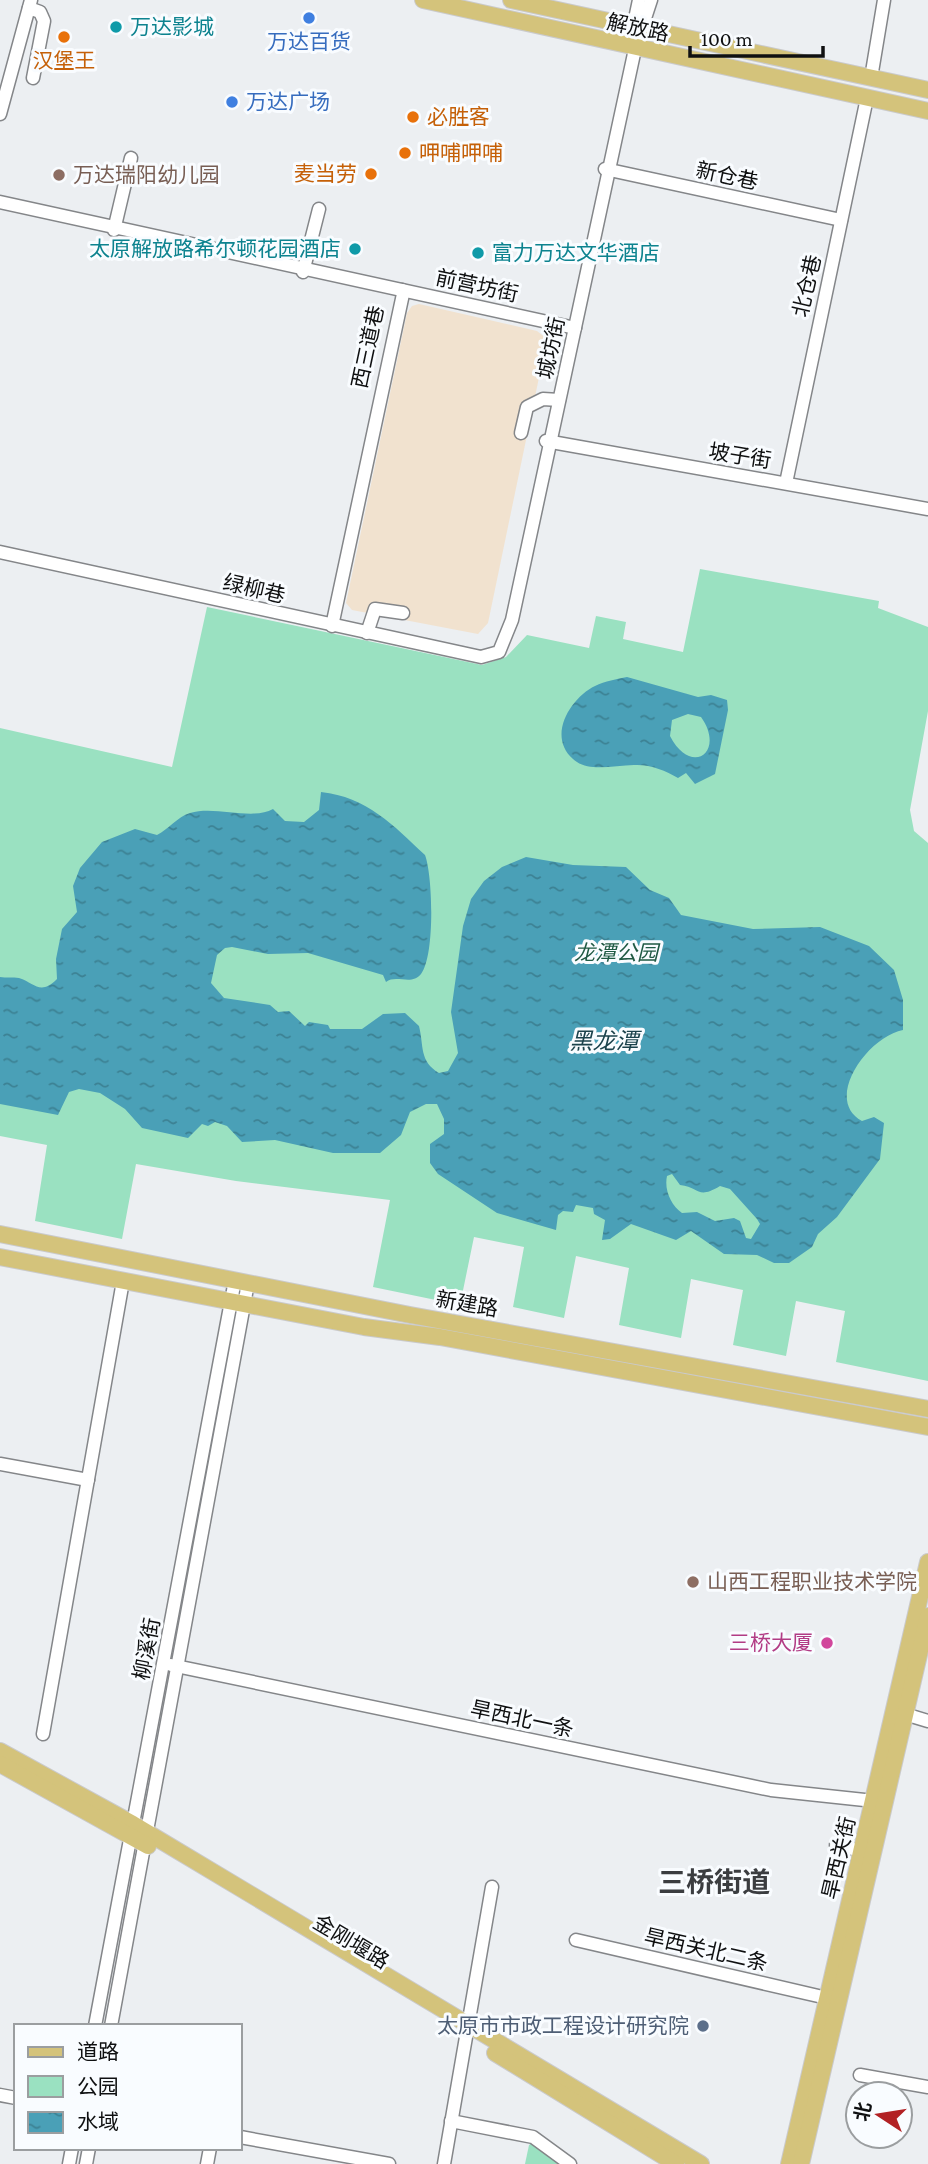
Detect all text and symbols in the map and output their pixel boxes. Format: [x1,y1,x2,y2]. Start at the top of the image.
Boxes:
marker: 万达百货 [301,10,317,26]
street label: 解放路 [605,10,671,46]
scale bar [690,14,823,58]
place label: 万达影城 [130,15,214,39]
marker: 万达影城 [108,19,124,35]
text: 100 m [701,27,753,51]
marker: 汉堡王 [56,29,72,45]
place label: 万达百货 [267,30,351,54]
place label: 汉堡王 [33,49,96,73]
place label: 万达广场 [246,90,330,114]
marker: 万达广场 [224,94,240,110]
place label: 必胜客 [427,105,490,129]
marker: 必胜客 [405,109,421,125]
place label: 呷哺呷哺 [419,141,503,165]
marker: 呷哺呷哺 [397,145,413,161]
street label: 新仓巷 [694,158,760,194]
place label: 麦当劳 [294,162,357,186]
place label: 万达瑞阳幼儿园 [73,163,220,187]
marker: 麦当劳 [363,166,379,182]
marker: 万达瑞阳幼儿园 [51,167,67,183]
place label: 太原解放路希尔顿花园酒店 [89,237,341,261]
marker: 太原解放路希尔顿花园酒店 [347,241,363,257]
place label: 富力万达文华酒店 [492,241,660,265]
marker: 富力万达文华酒店 [470,245,486,261]
street label: 北仓巷 [788,253,826,319]
street label: 前营坊街 [433,266,521,306]
street label: 西三道巷 [348,303,388,391]
street label: 城坊街 [533,315,569,381]
street label: 坡子街 [707,439,773,473]
street label: 绿柳巷 [221,570,287,608]
park label: 龙潭公园 [574,941,661,965]
water label: 黑龙潭 [570,1028,643,1054]
street label: 新建路 [434,1287,500,1321]
place label: 山西工程职业技术学院 [707,1570,917,1594]
marker: 山西工程职业技术学院 [685,1574,701,1590]
street label: 柳溪街 [129,1616,165,1682]
place label: 三桥大厦 [729,1631,813,1655]
marker: 三桥大厦 [819,1635,835,1651]
street label: 旱西北一条 [468,1696,576,1742]
street label: 旱西关街 [818,1814,860,1902]
district label: 三桥街道 [658,1867,770,1898]
street label: 金刚堰路 [309,1910,393,1974]
street label: 旱西关北二条 [642,1924,770,1976]
place label: 太原市市政工程设计研究院 [437,2014,689,2038]
marker: 太原市市政工程设计研究院 [695,2018,711,2034]
legend [14,2024,242,2150]
text: 道路 [77,2040,119,2064]
text: 公园 [77,2075,119,2099]
north arrow [844,2080,914,2150]
text: 北 [851,2100,875,2123]
text: 水域 [77,2110,119,2134]

